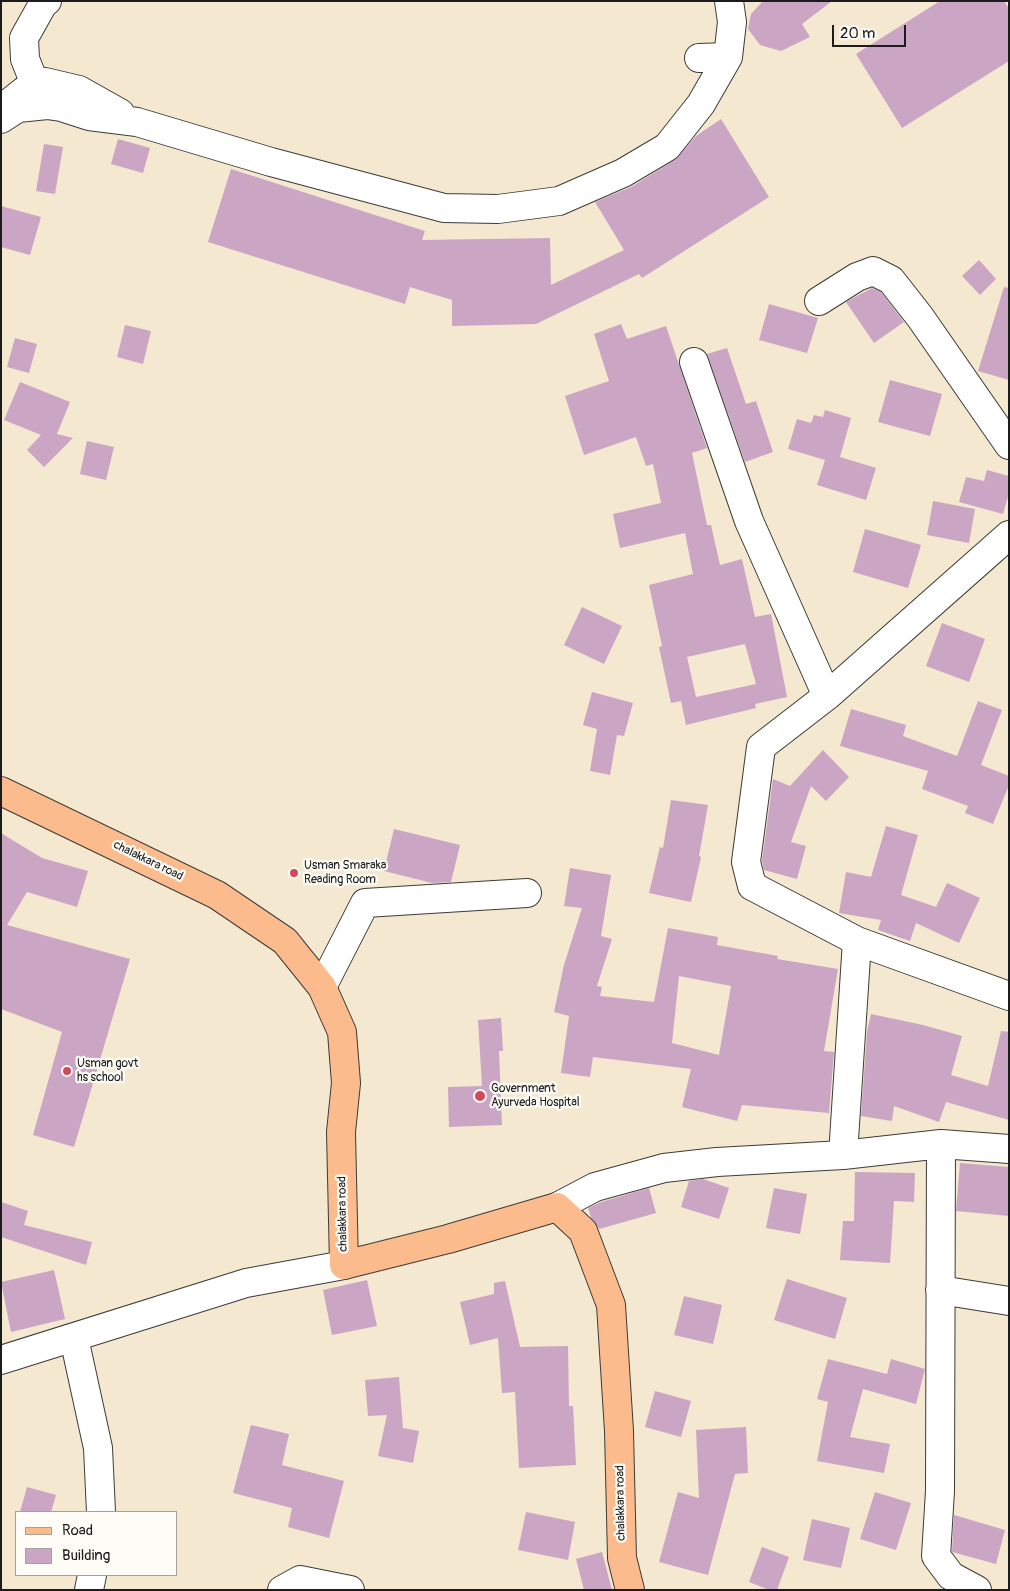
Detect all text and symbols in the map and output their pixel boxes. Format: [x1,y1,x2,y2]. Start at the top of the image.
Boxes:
scale bar [835,15,909,47]
text: 20 m [840,24,875,43]
street label: chalakkara road [111,838,185,884]
place label: Usman Smaraka Reading Room [304,859,386,887]
marker: Usman Smaraka Reading Room [288,867,300,879]
place label: Usman govt hs school [77,1057,138,1085]
marker: Usman govt hs school [61,1065,73,1077]
place label: Government Ayurveda Hospital [491,1082,580,1110]
marker: Government Ayurveda Hospital [473,1089,487,1103]
street label: chalakkara road [335,1176,351,1252]
street label: chalakkara road [613,1465,629,1541]
legend [15,1511,178,1576]
text: Road [62,1521,93,1540]
text: Building [62,1546,110,1565]

